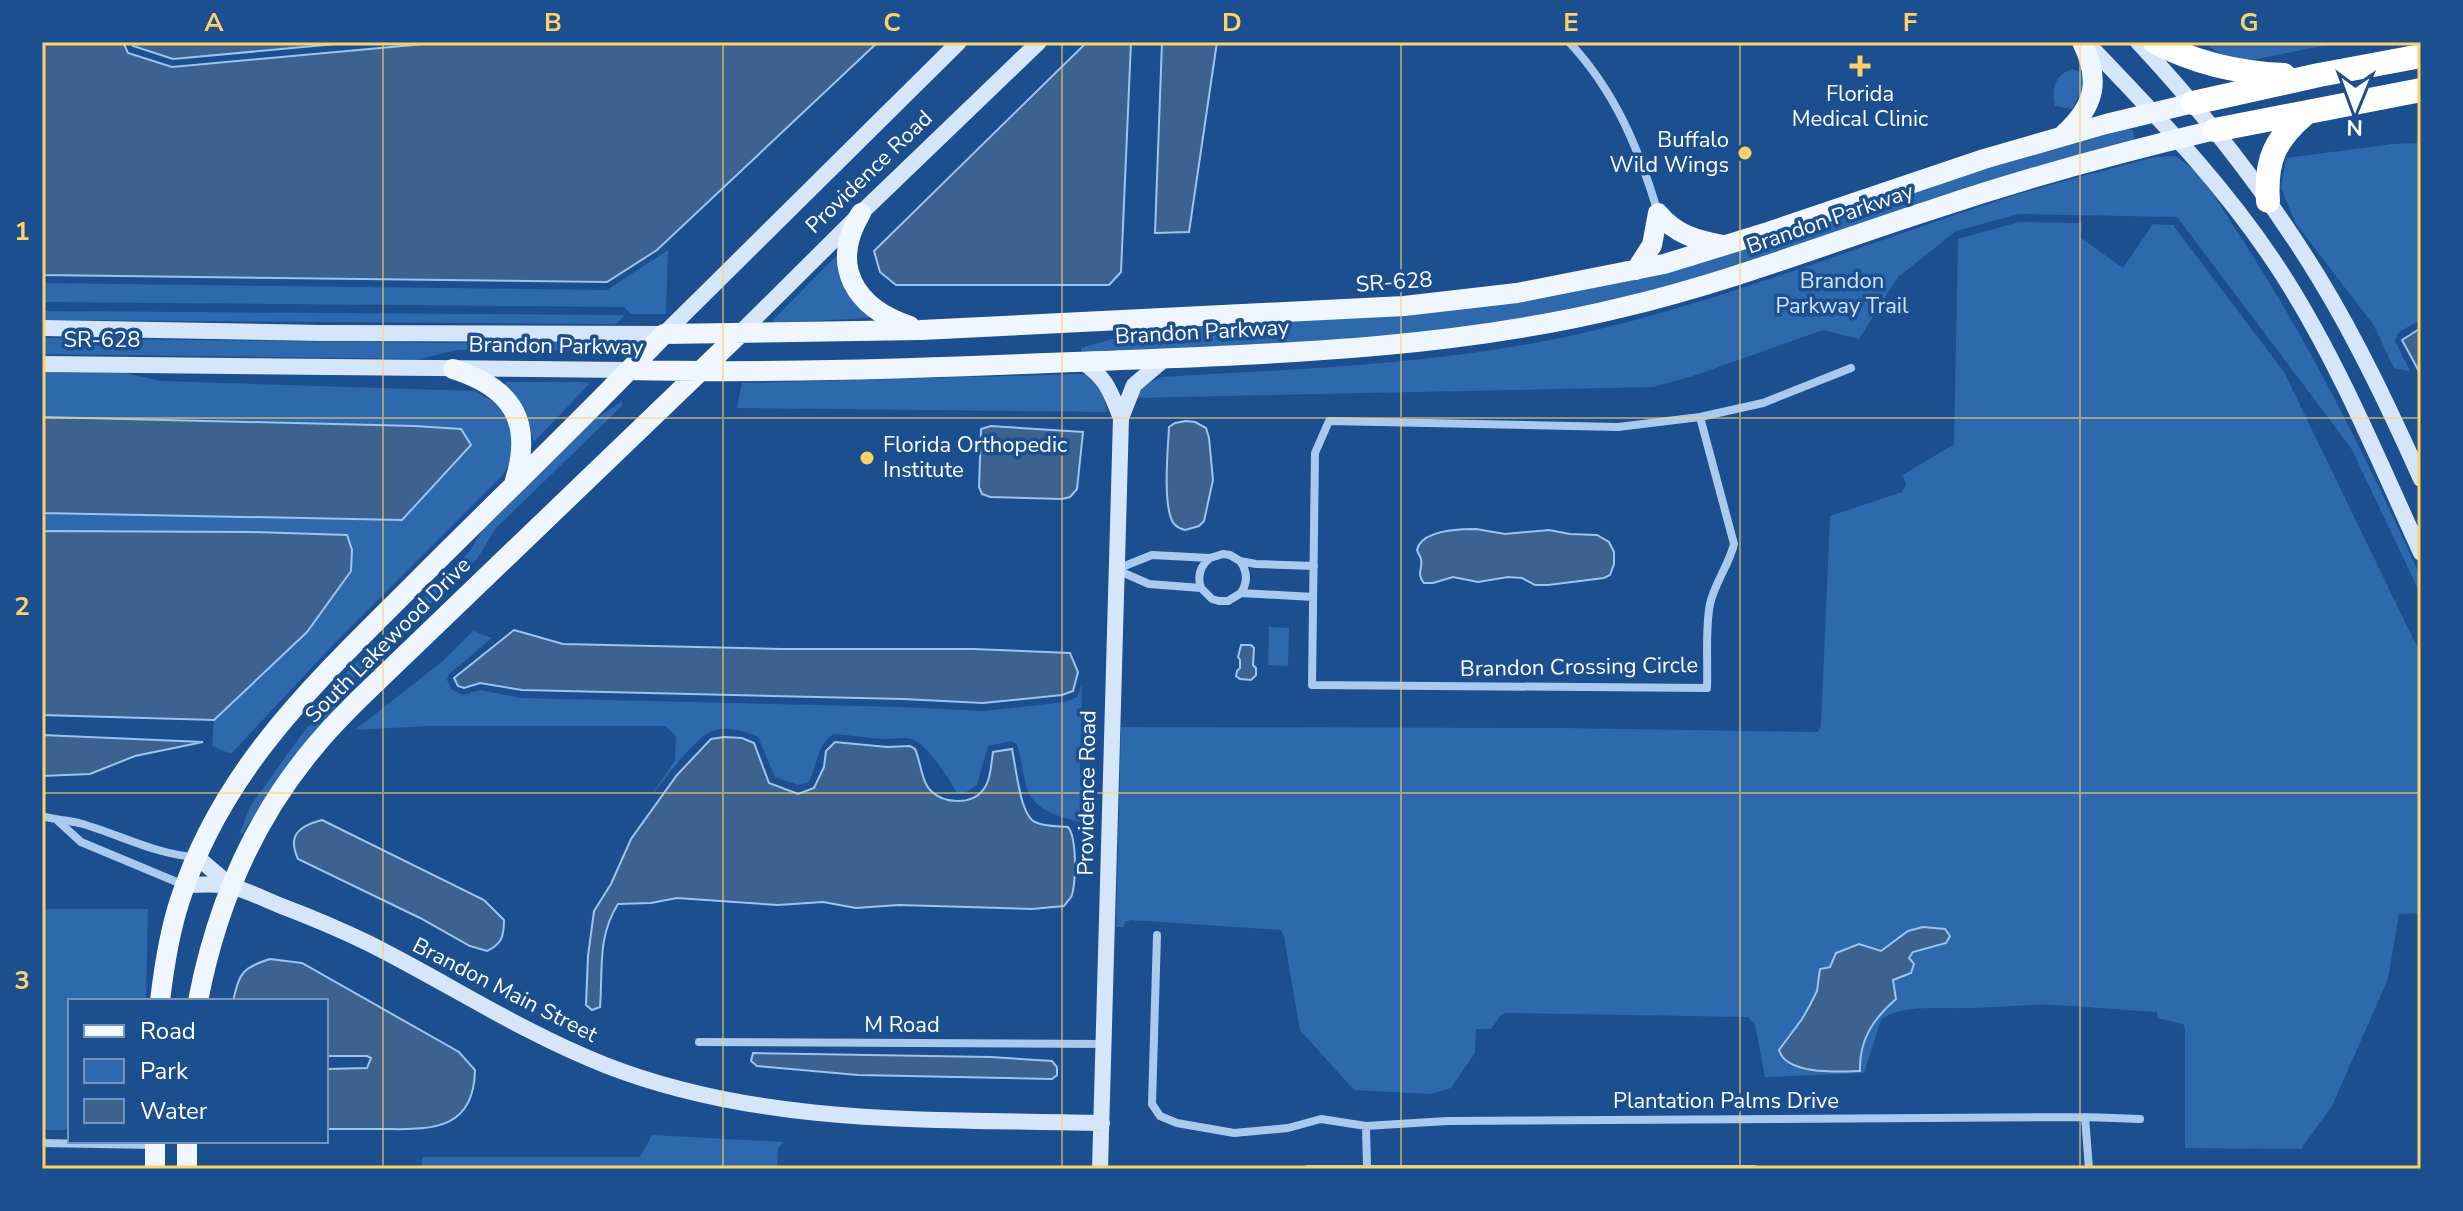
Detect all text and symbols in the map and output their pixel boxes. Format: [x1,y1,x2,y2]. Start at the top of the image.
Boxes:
text: A [204,5,224,40]
text: B [544,5,562,40]
text: C [883,5,901,40]
text: D [1222,5,1242,40]
text: E [1563,5,1579,40]
text: F [1903,5,1917,40]
text: G [2239,5,2259,40]
marker: Florida Medical Clinic [1849,55,1871,77]
north arrow [2315,68,2395,148]
place label: Florida Medical Clinic [1792,79,1928,134]
street label: Providence Road [799,104,939,240]
text: N [2346,112,2363,142]
place label: Buffalo Wild Wings [1609,125,1729,180]
marker: Buffalo Wild Wings [1736,144,1754,162]
street label: Brandon Parkway [1743,176,1918,262]
text: 1 [14,214,30,249]
street label: SR-628 [1355,264,1433,300]
park label: Brandon Parkway Trail [1776,266,1909,321]
street label: Brandon Parkway [1114,312,1291,352]
street label: SR-628 [64,325,140,355]
street label: Brandon Parkway [468,329,644,363]
place label: Florida Orthopedic Institute [883,430,1067,485]
marker: Florida Orthopedic Institute [858,449,876,467]
street label: South Lakewood Drive [298,550,478,730]
text: 2 [14,589,30,624]
street label: Brandon Crossing Circle [1460,650,1698,684]
street label: Providence Road [1071,710,1103,876]
street label: Brandon Main Street [407,930,603,1050]
text: 3 [14,963,30,998]
legend [68,999,328,1143]
street label: M Road [864,1010,940,1040]
text: Road [140,1015,196,1047]
text: Park [140,1055,189,1087]
street label: Plantation Palms Drive [1613,1086,1839,1116]
text: Water [140,1095,208,1127]

